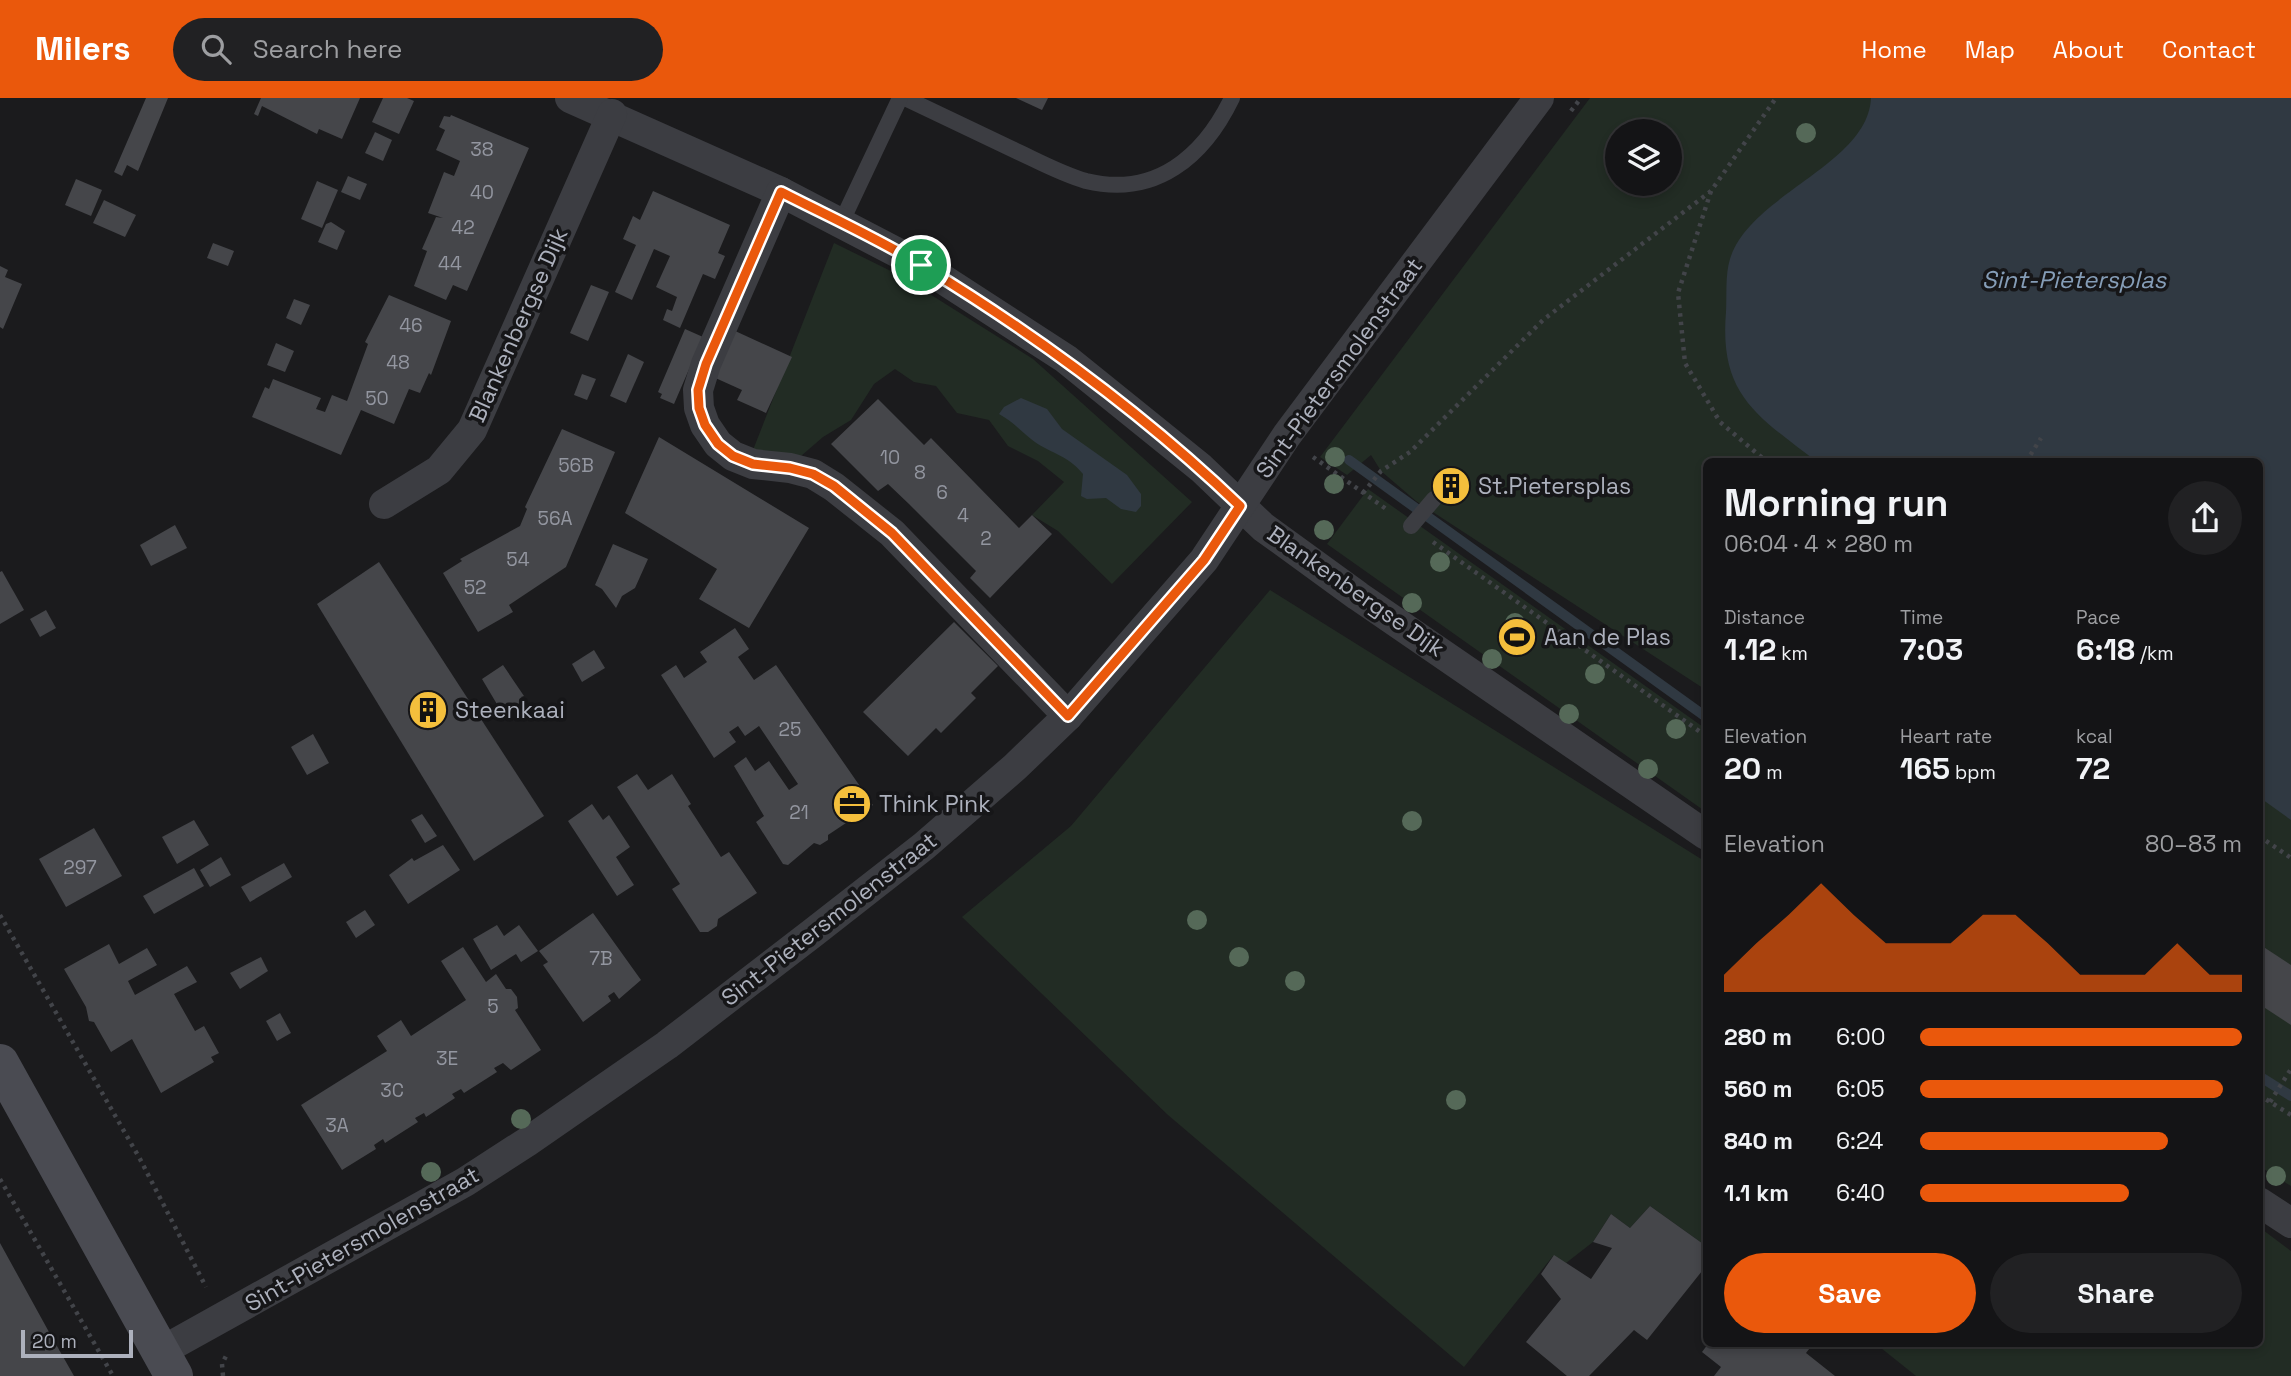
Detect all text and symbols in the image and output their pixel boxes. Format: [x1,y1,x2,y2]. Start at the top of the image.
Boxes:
search box [173,18,663,81]
text: Milers [35,28,131,70]
icon: search [197,30,235,68]
text: Search here [253,32,403,66]
text: Home [1861,34,1927,65]
text: Map [1965,34,2015,65]
text: About [2053,34,2124,65]
text: Contact [2162,34,2256,65]
map controls [1605,119,1682,196]
button: layers [1605,119,1682,196]
house number: 38 [470,137,494,162]
house number: 40 [470,180,494,205]
house number: 42 [451,215,475,240]
street label: Blankenbergse Dijk [462,223,574,427]
pin [891,235,951,295]
icon: arrive [902,246,940,284]
house number: 44 [438,251,462,276]
street label: Sint-Pietersmolenstraat [1249,252,1429,484]
water label: Sint-Pietersplas [1982,264,2168,295]
house number: 46 [399,313,423,338]
house number: 48 [386,350,410,375]
house number: 50 [365,386,389,411]
house number: 10 [880,445,900,470]
house number: 56B [558,453,594,478]
house number: 8 [914,460,926,485]
building icon: St.Pietersplas [1430,465,1472,507]
place label: St.Pietersplas [1478,471,1631,501]
text: Morning run [1724,479,1949,527]
house number: 6 [936,480,948,505]
button: share [2168,481,2242,555]
house number: 4 [957,503,969,528]
house number: 56A [538,506,573,531]
street label: Blankenbergse Dijk [1262,519,1450,663]
house number: 2 [980,526,992,551]
text: 06:04 · 4 × 280 m [1724,529,1913,559]
house number: 54 [506,547,530,572]
house number: 52 [464,575,486,600]
text: Distance [1724,605,1805,630]
text: Time [1900,605,1943,630]
text: Pace [2076,605,2120,630]
sports icon: Aan de Plas [1496,616,1538,658]
place label: Aan de Plas [1544,622,1671,652]
text: 1.12 [1724,630,1776,669]
text: 7:03 [1900,630,1963,669]
text: 6:18 [2076,630,2135,669]
text: km [1776,641,1808,666]
text: /km [2135,641,2174,666]
building icon: Steenkaai [407,689,449,731]
place label: Steenkaai [455,695,565,725]
house number: 25 [779,717,801,742]
text: Elevation [1724,724,1807,749]
text: Heart rate [1900,724,1992,749]
text: kcal [2076,724,2113,749]
text: 20 [1724,749,1761,788]
text: 165 [1900,749,1950,788]
text: 72 [2076,749,2110,788]
text: m [1761,760,1783,785]
text: bpm [1950,760,1996,785]
office icon: Think Pink [831,783,873,825]
place label: Think Pink [879,789,991,819]
house number: 21 [789,800,809,825]
street label: Sint-Pietersmolenstraat [715,825,943,1013]
text: Elevation [1724,829,1825,859]
text: 80–83 m [2145,829,2242,859]
house number: 297 [63,855,97,880]
house number: 7B [589,946,613,971]
house number: 5 [487,994,499,1019]
text: 280 m [1724,1022,1792,1052]
text: 6:00 [1836,1022,1885,1052]
house number: 3E [436,1046,458,1071]
text: 560 m [1724,1074,1792,1104]
text: 6:05 [1836,1074,1884,1104]
house number: 3C [380,1078,404,1103]
house number: 3A [325,1113,349,1138]
text: 840 m [1724,1126,1793,1156]
text: 6:24 [1836,1126,1883,1156]
street label: Sint-Pietersmolenstraat [240,1160,484,1318]
text: 1.1 km [1724,1178,1789,1208]
text: 6:40 [1836,1178,1885,1208]
button: Save [1724,1253,1976,1333]
button: Share [1990,1253,2242,1333]
scale bar [21,1327,133,1359]
text: 20 m [32,1329,77,1354]

